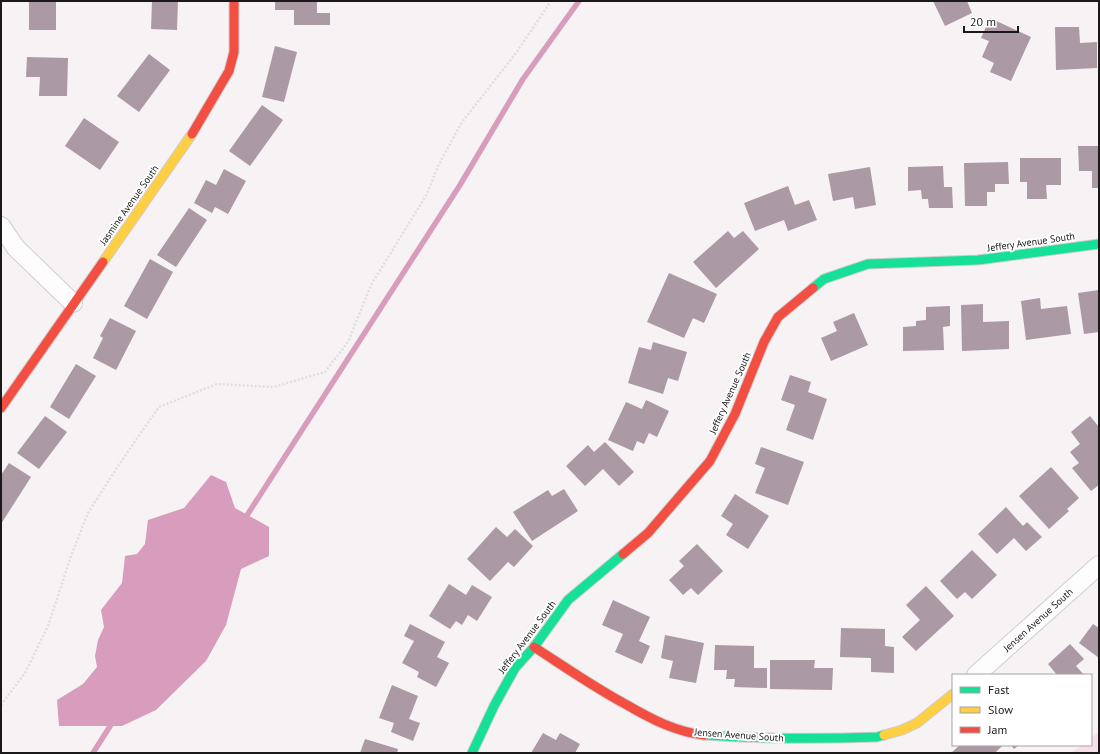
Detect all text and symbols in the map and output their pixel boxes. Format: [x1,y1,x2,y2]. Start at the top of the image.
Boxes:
scale bar [964,8,1018,34]
text: 20 m [970,14,996,29]
street label: Jasmine Avenue South [96,163,161,248]
street label: Jeffery Avenue South [985,229,1076,255]
street label: Jeffery Avenue South [706,350,754,437]
street label: Jensen Avenue South [1000,585,1076,655]
street label: Jeffery Avenue South [495,598,559,677]
legend [952,674,1092,746]
text: Fast [988,682,1009,697]
text: Slow [988,702,1013,717]
text: Jam [987,722,1007,737]
street label: Jensen Avenue South [693,725,784,745]

